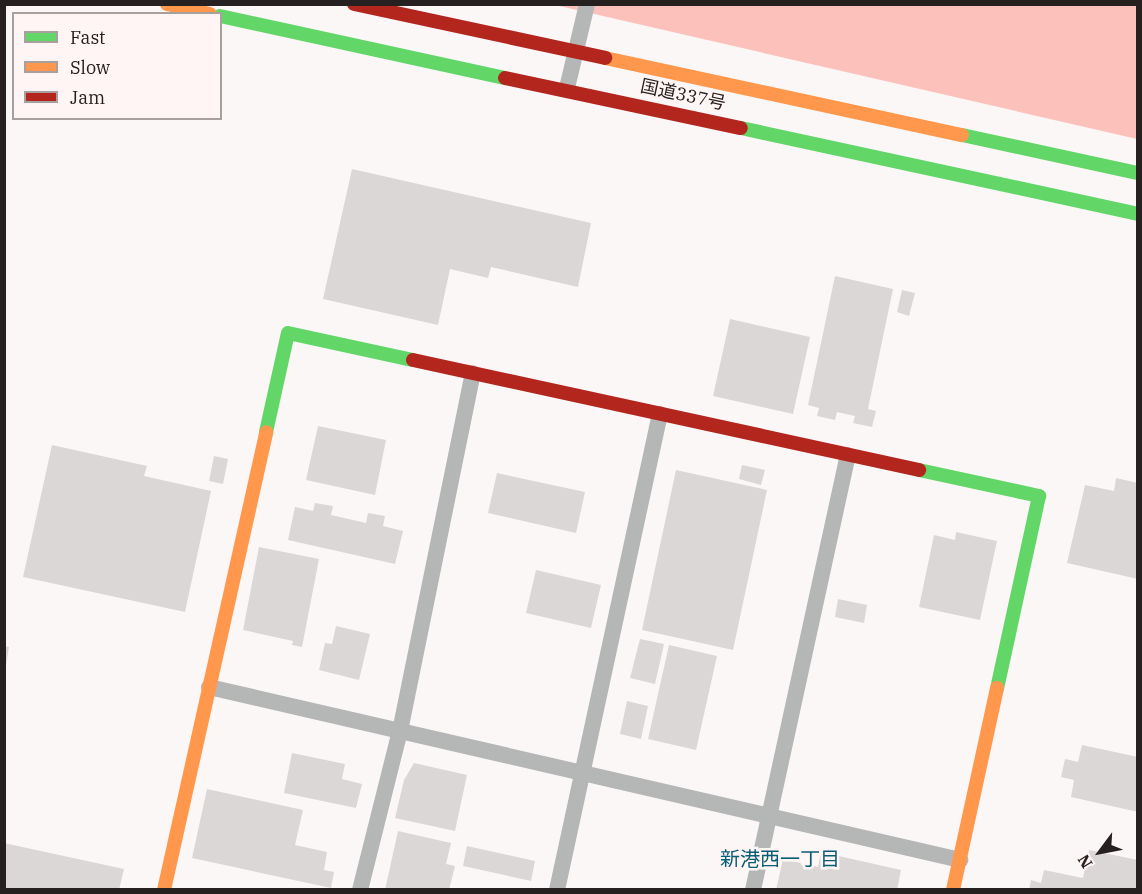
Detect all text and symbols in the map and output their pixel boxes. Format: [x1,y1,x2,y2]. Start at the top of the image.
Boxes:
legend [12,12,222,120]
text: Fast [70,26,105,49]
text: Slow [70,56,110,79]
street label: 国道337号 [638,75,728,115]
text: Jam [70,86,105,109]
north arrow [1070,822,1130,882]
district label: 新港西一丁目 [720,846,840,870]
text: N [1073,851,1097,872]

